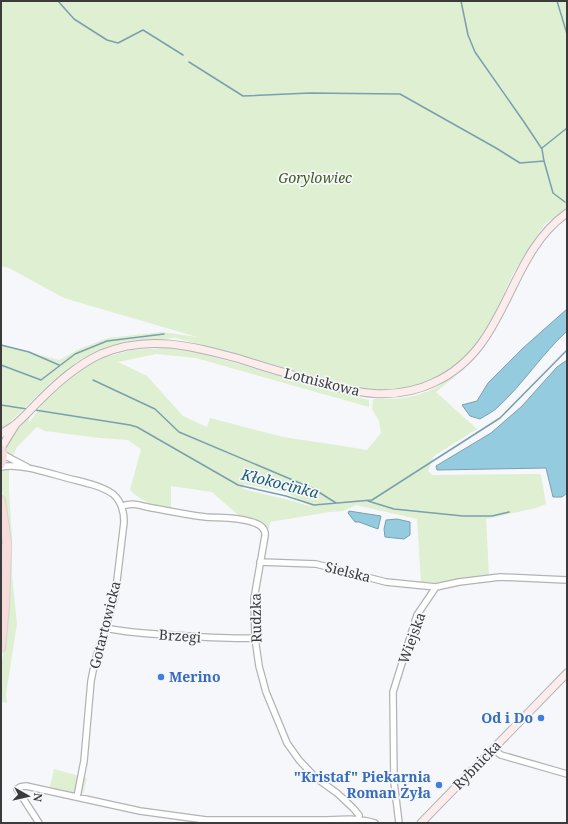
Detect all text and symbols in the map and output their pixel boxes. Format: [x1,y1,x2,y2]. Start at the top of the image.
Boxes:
park label: Gorylowiec [278,168,352,187]
street label: Lotniskowa [282,363,362,400]
water label: Kłokocinka [239,464,321,502]
street label: Sielska [323,557,373,586]
street label: Gotartowicka [84,579,125,671]
street label: Rudzka [246,593,265,643]
street label: Wiejska [394,609,430,666]
street label: Brzegi [158,625,202,646]
place label: Merino [169,667,221,686]
marker: Merino [156,672,166,682]
place label: Od i Do [481,708,533,727]
marker: Od i Do [536,713,546,723]
street label: Rybnicka [448,736,505,794]
place label: "Kristaf" Piekarnia Roman Żyła [294,767,431,802]
north arrow [8,776,48,816]
marker: "Kristaf" Piekarnia Roman Żyła [434,780,444,790]
text: N [30,792,46,803]

